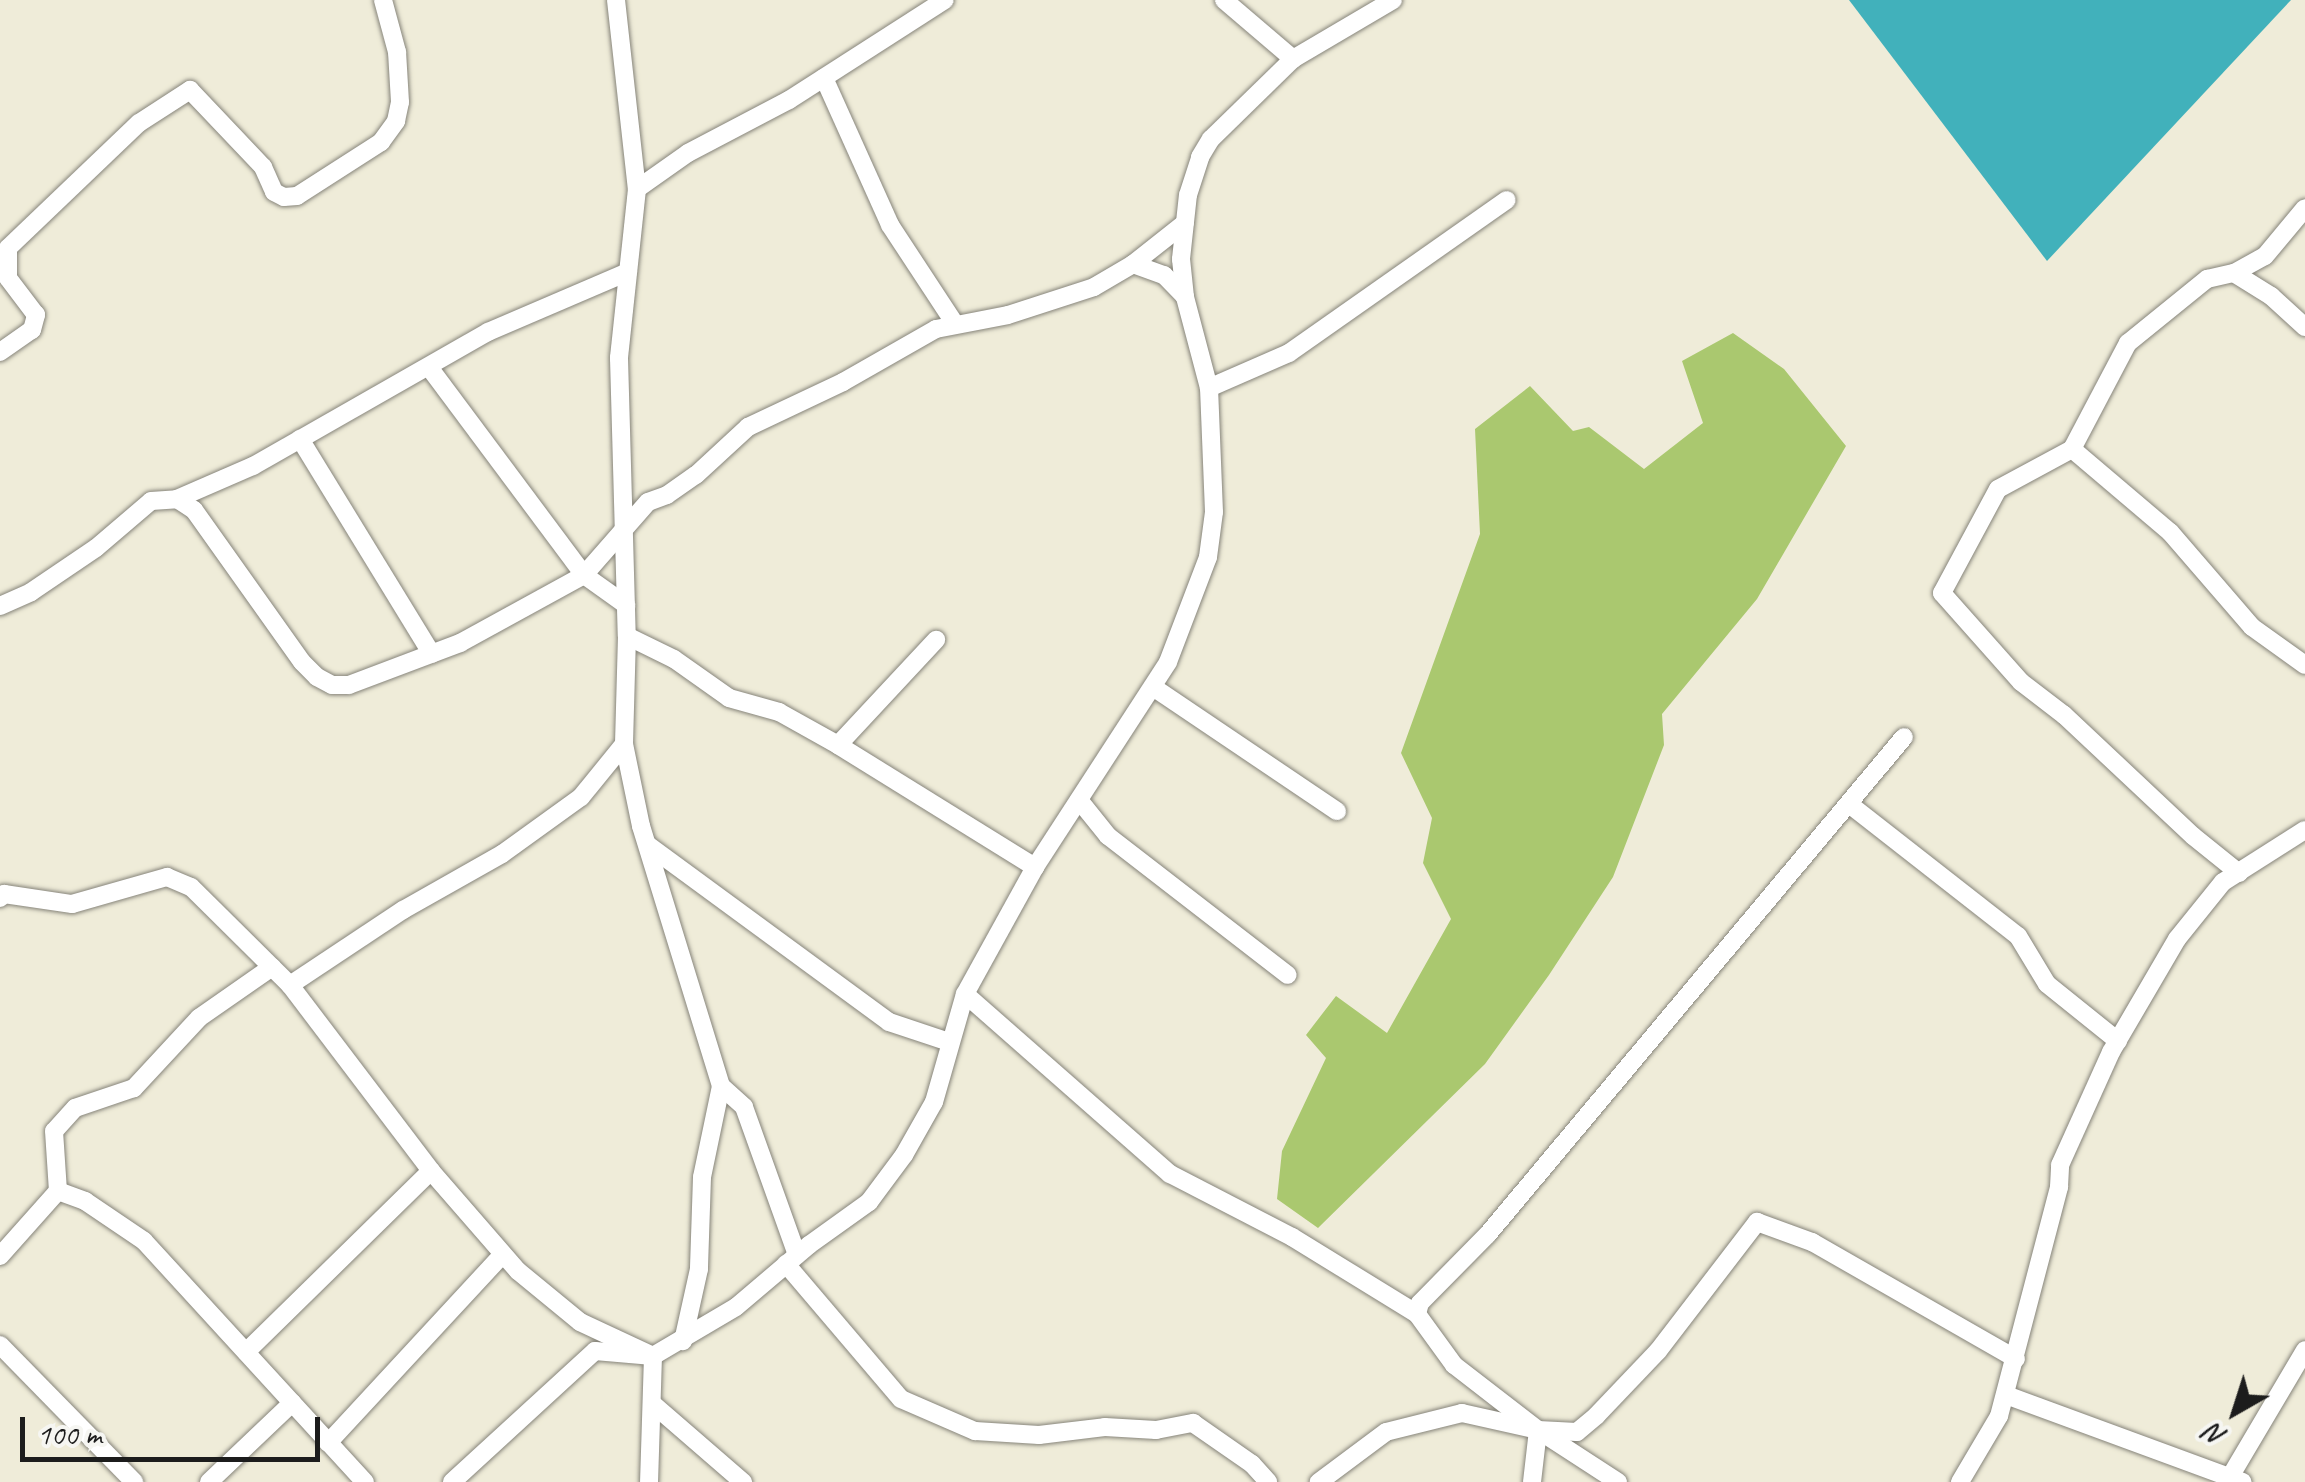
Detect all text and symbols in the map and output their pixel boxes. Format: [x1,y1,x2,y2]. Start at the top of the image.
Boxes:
north arrow [2185,1362,2285,1462]
scale bar [25,1397,325,1459]
text: 100 m [37,1415,102,1453]
text: N [2198,1417,2234,1455]

